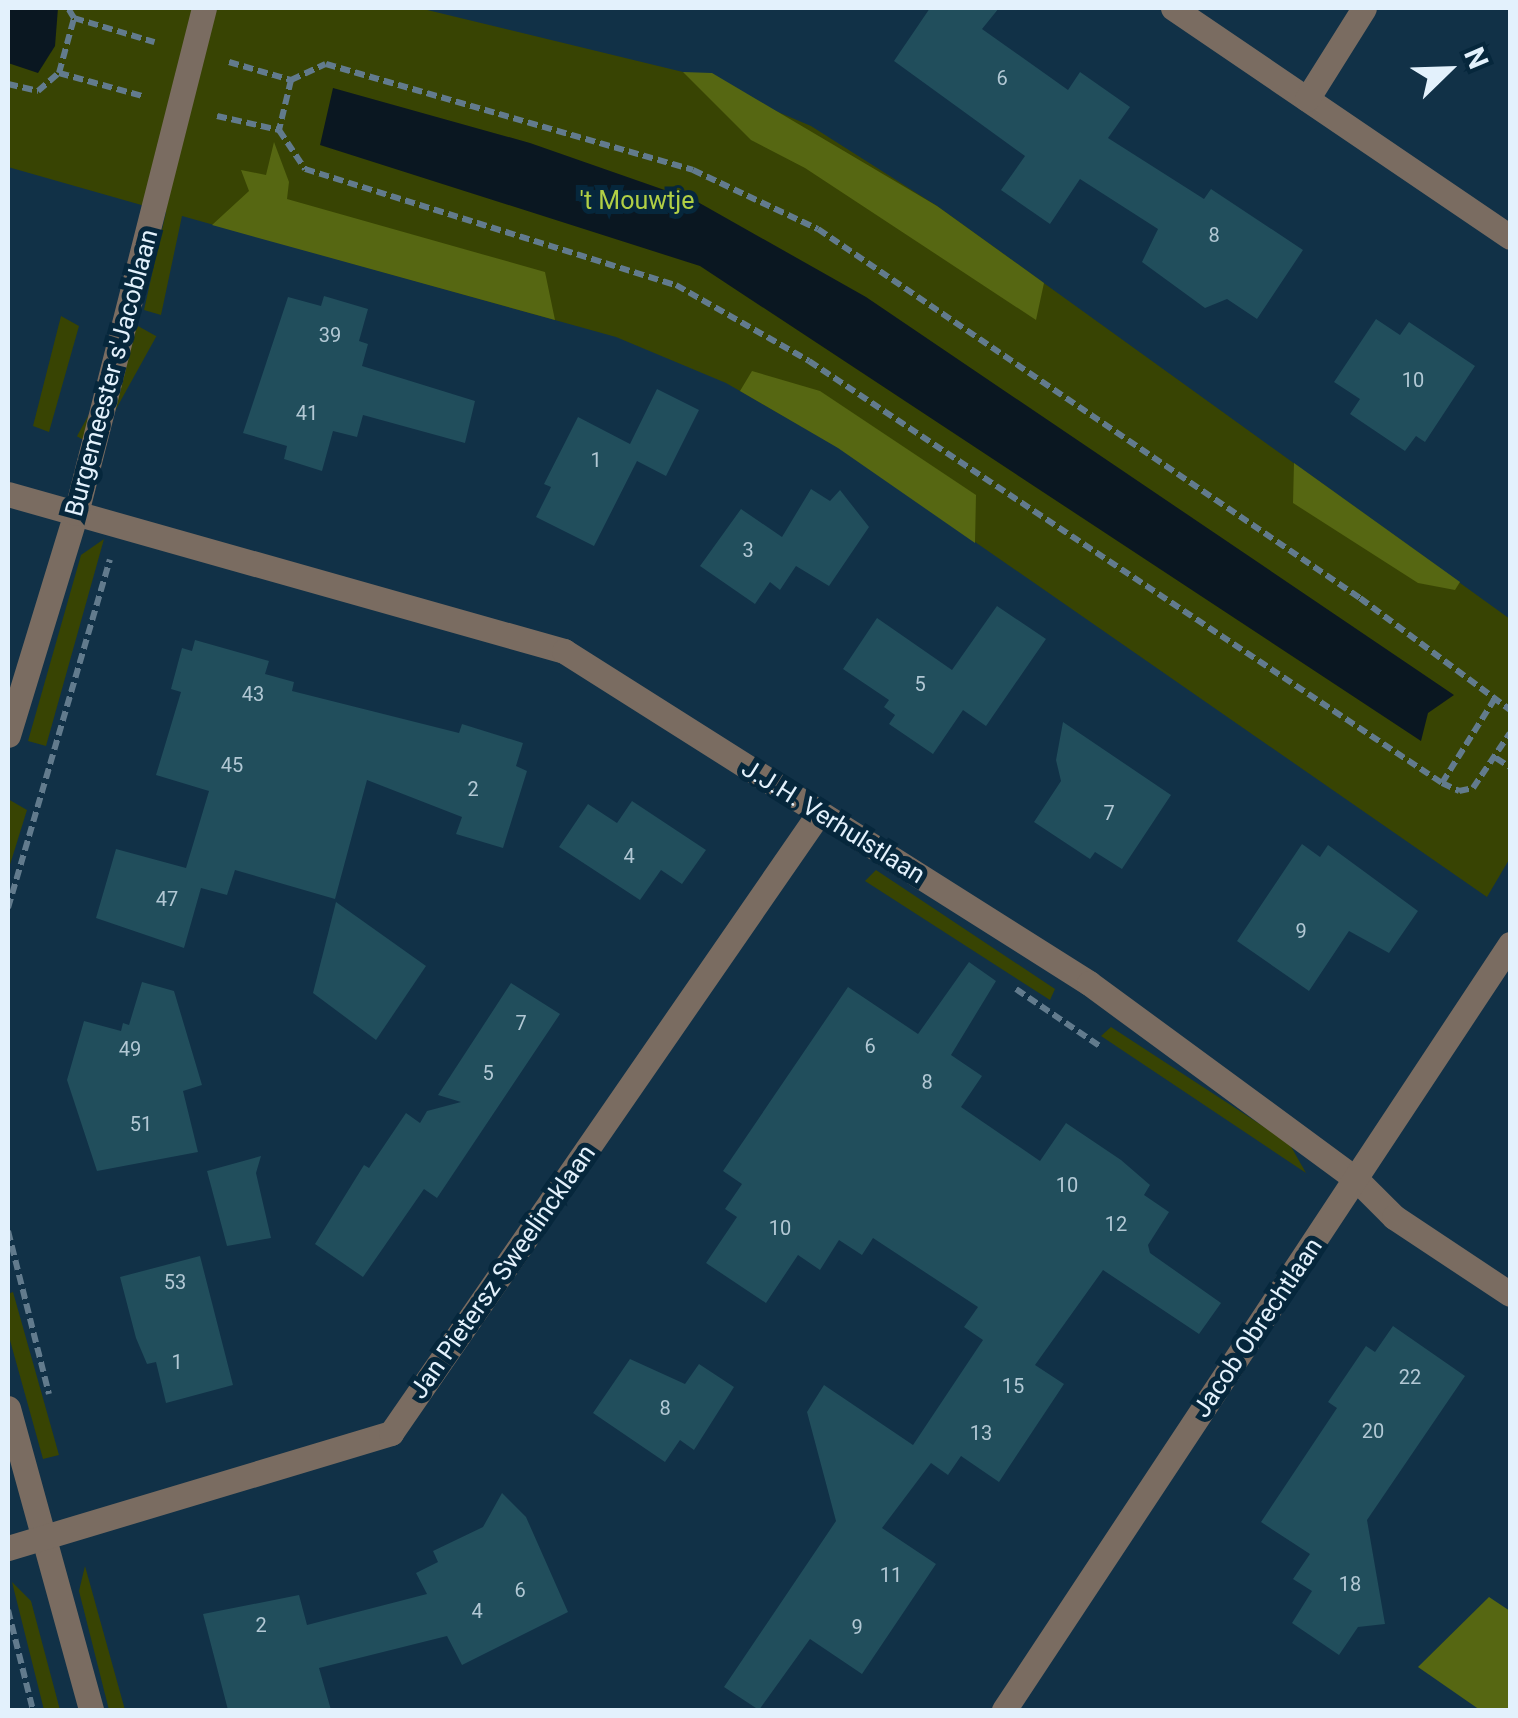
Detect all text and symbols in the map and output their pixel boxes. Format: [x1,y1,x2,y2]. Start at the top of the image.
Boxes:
north arrow [1398,20,1498,120]
text: N [1457,43,1495,74]
house number: 6 [996,66,1008,90]
park label: 't Mouwtje [580,186,694,216]
house number: 8 [1208,223,1220,247]
street label: Burgemeester s'Jacoblaan [59,226,165,520]
house number: 39 [319,323,341,347]
house number: 10 [1402,368,1424,392]
house number: 41 [296,401,318,425]
house number: 1 [590,448,602,472]
house number: 3 [742,538,754,562]
house number: 5 [914,672,926,696]
house number: 43 [242,682,264,706]
house number: 45 [221,753,243,777]
street label: J.J.H. Verhulstlaan [736,754,930,890]
house number: 2 [467,777,479,801]
house number: 7 [1103,801,1115,825]
house number: 4 [623,844,635,868]
house number: 47 [156,887,178,911]
house number: 9 [1295,919,1307,943]
house number: 7 [515,1011,527,1035]
house number: 6 [864,1034,876,1058]
house number: 49 [119,1037,141,1061]
house number: 5 [482,1061,494,1085]
house number: 8 [921,1070,933,1094]
house number: 51 [130,1112,152,1136]
street label: Jan Pietersz Sweelincklaan [404,1139,602,1405]
house number: 10 [1056,1173,1078,1197]
house number: 12 [1105,1212,1127,1236]
house number: 10 [769,1216,791,1240]
street label: Jacob Obrechtlaan [1187,1233,1329,1423]
house number: 53 [164,1270,186,1294]
house number: 1 [171,1350,183,1374]
house number: 22 [1399,1365,1421,1389]
house number: 15 [1002,1374,1024,1398]
house number: 8 [659,1396,671,1420]
house number: 20 [1362,1419,1384,1443]
house number: 13 [970,1421,992,1445]
house number: 11 [880,1563,902,1587]
house number: 18 [1339,1572,1361,1596]
house number: 6 [514,1578,526,1602]
house number: 4 [471,1599,483,1623]
house number: 2 [255,1613,267,1637]
house number: 9 [851,1615,863,1639]

